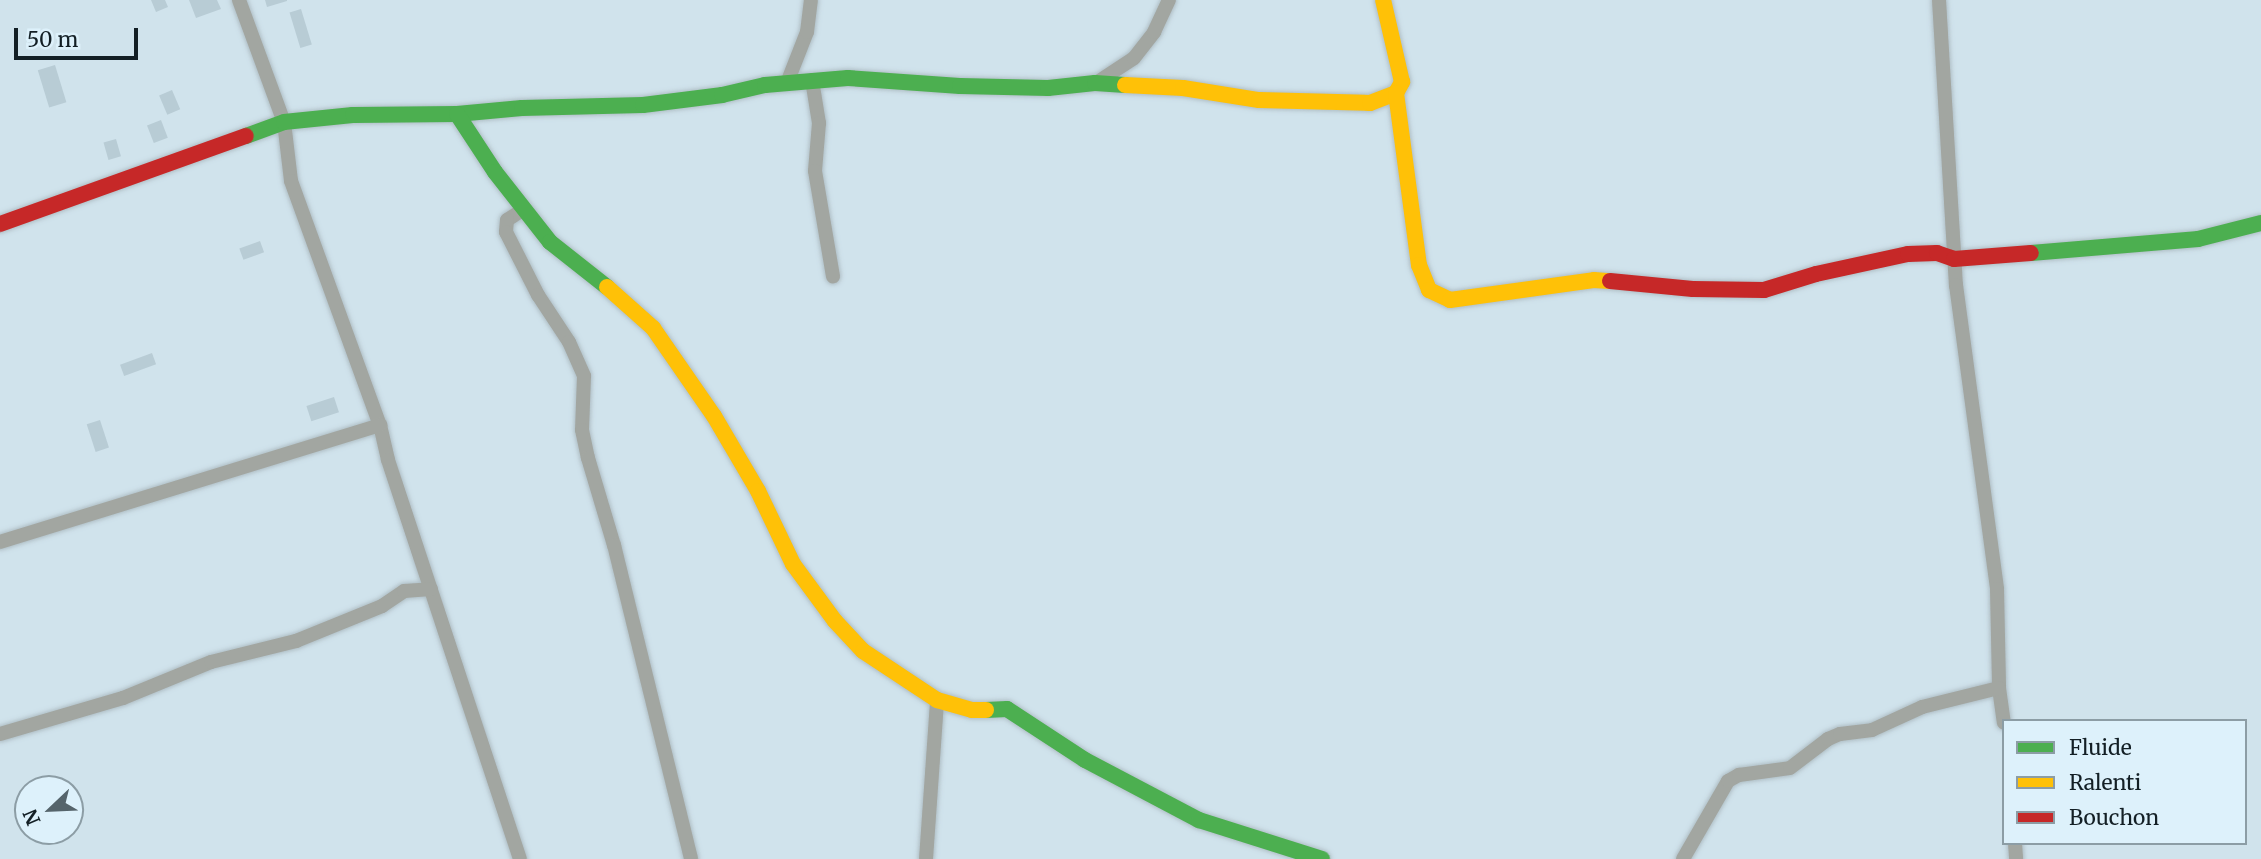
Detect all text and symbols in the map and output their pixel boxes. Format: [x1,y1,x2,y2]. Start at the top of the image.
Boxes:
scale bar [18,14,142,58]
text: 50 m [27,26,78,53]
legend [2002,719,2247,845]
text: Fluide [2069,734,2132,761]
text: Ralenti [2069,769,2141,796]
north arrow [14,775,84,845]
text: Bouchon [2069,804,2159,831]
text: N [18,806,45,829]

